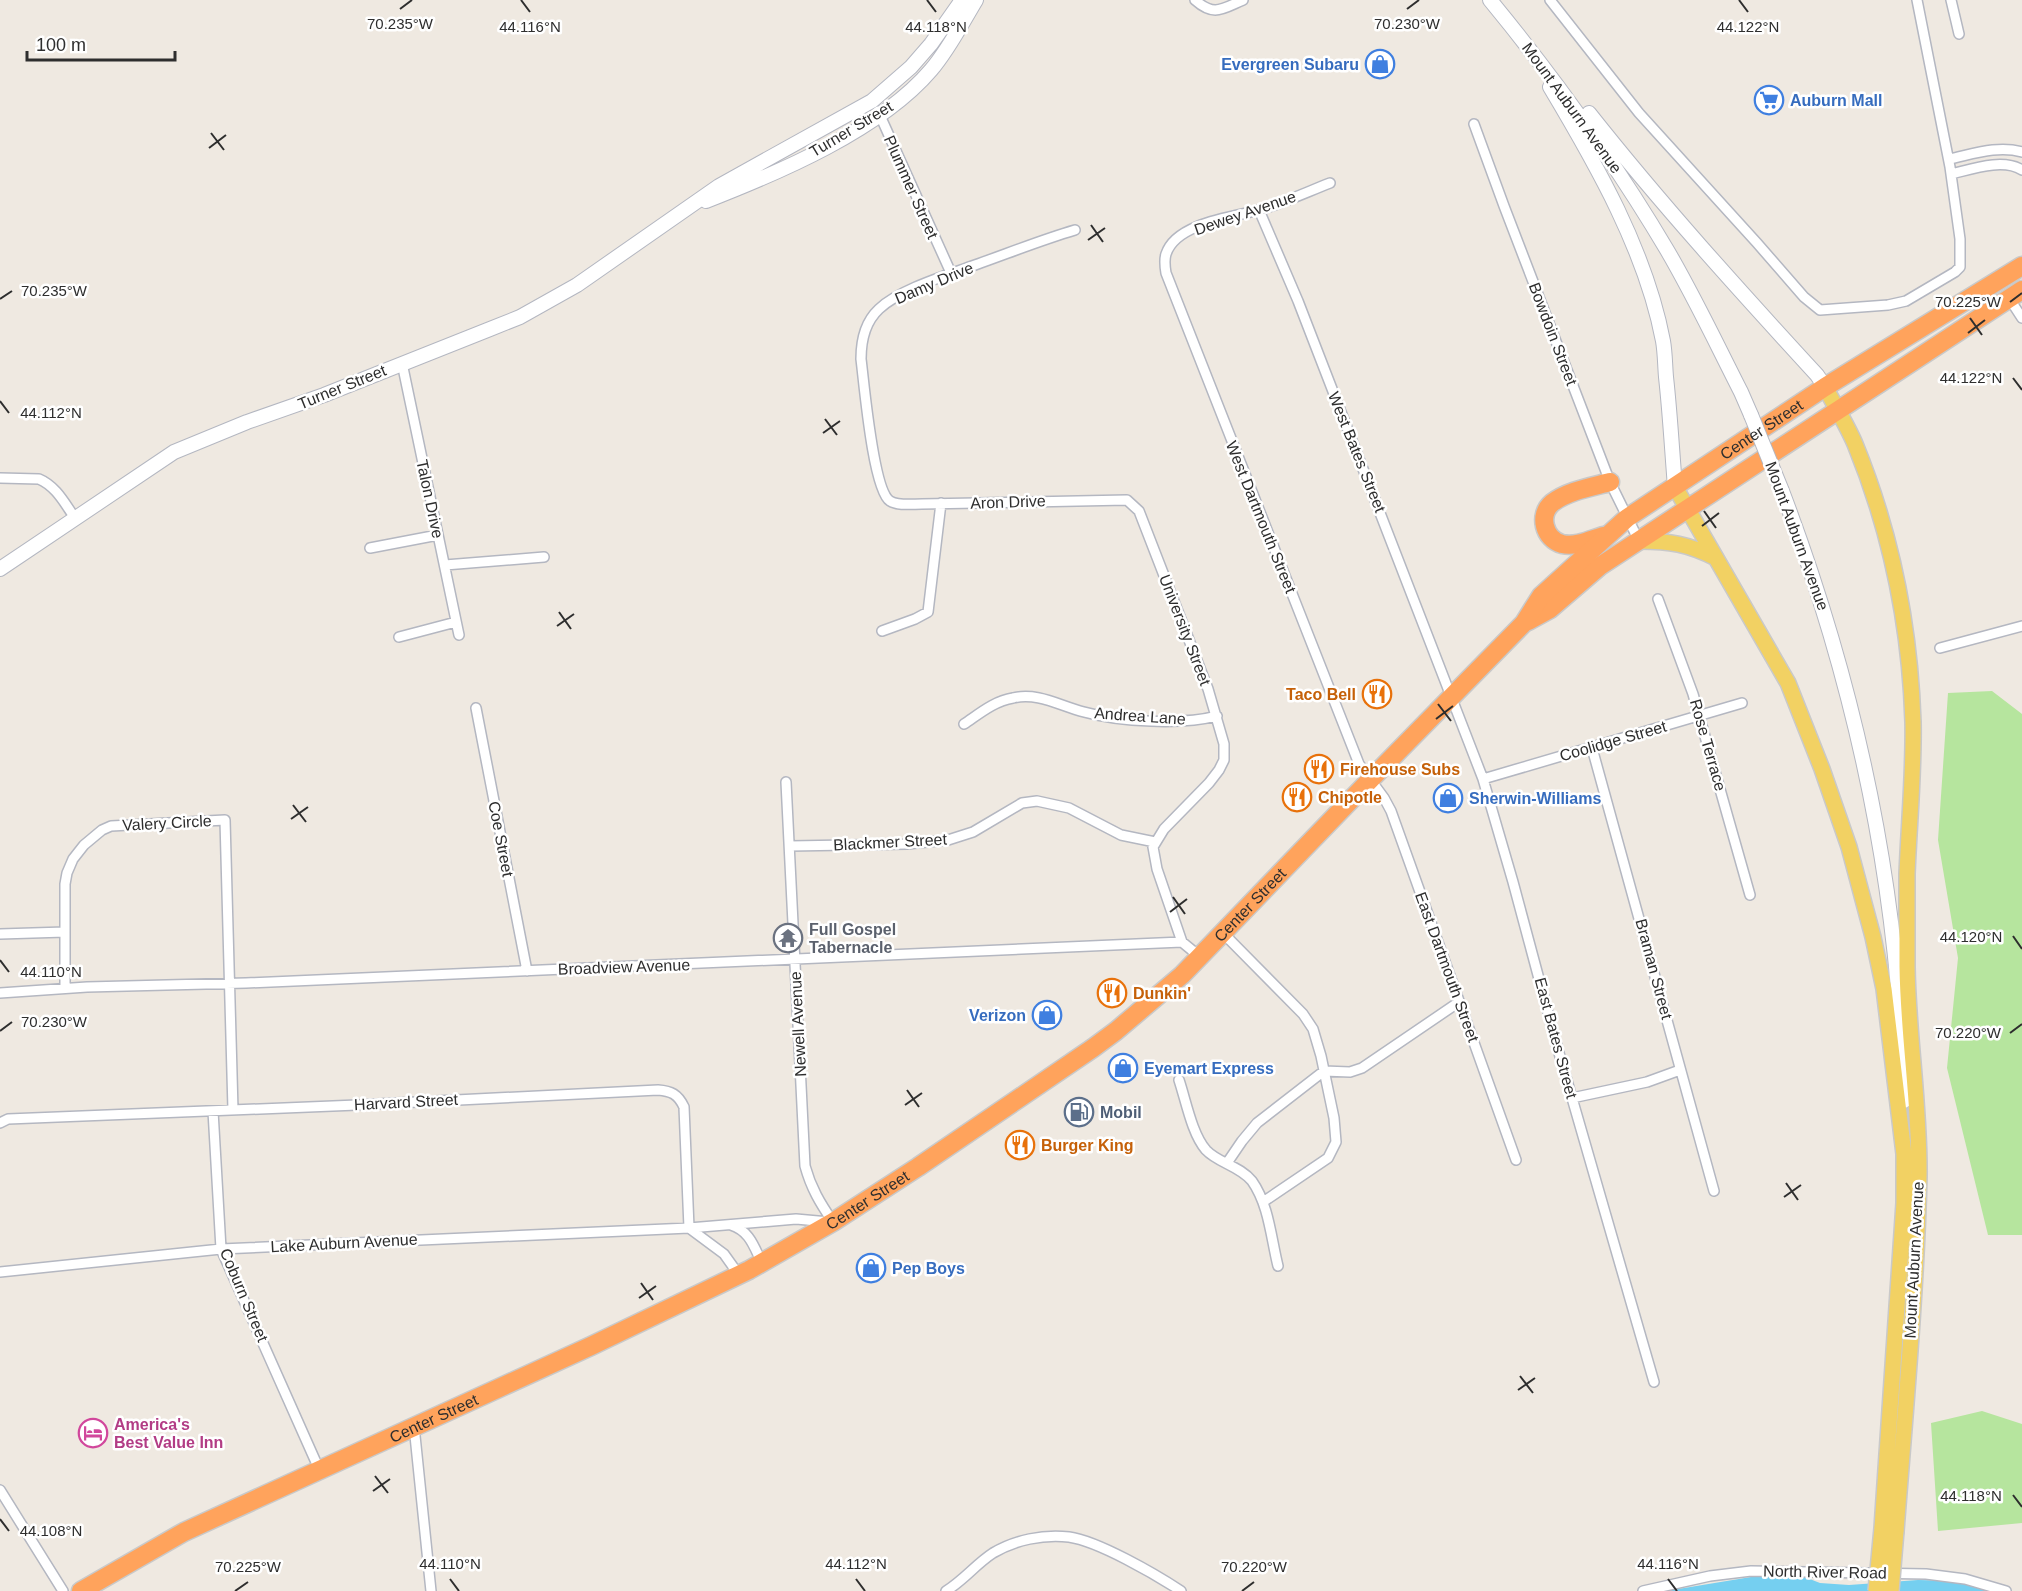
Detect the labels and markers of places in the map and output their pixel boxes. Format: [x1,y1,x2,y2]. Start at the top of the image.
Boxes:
shop icon: Evergreen Subaru [1364,48,1396,80]
place label: Evergreen Subaru [1221,56,1359,73]
supermarket icon: Auburn Mall [1753,84,1785,116]
place label: Auburn Mall [1790,92,1882,109]
restaurant icon: Taco Bell [1361,678,1393,710]
place label: Taco Bell [1286,686,1356,703]
restaurant icon: Firehouse Subs [1303,753,1335,785]
place label: Firehouse Subs [1340,761,1460,778]
restaurant icon: Chipotle [1281,781,1313,813]
shop icon: Sherwin-Williams [1432,782,1464,814]
place label: Chipotle [1318,789,1382,806]
place label: Sherwin-Williams [1469,790,1601,807]
place label: Full Gospel Tabernacle [809,921,896,956]
temple icon: Full Gospel Tabernacle [772,922,804,954]
restaurant icon: Dunkin' [1096,977,1128,1009]
place label: Dunkin' [1133,985,1191,1002]
shop icon: Verizon [1031,999,1063,1031]
place label: Verizon [969,1007,1026,1024]
shop icon: Eyemart Express [1107,1052,1139,1084]
place label: Eyemart Express [1144,1060,1274,1077]
fuel station icon: Mobil [1063,1096,1095,1128]
place label: Mobil [1100,1104,1142,1121]
restaurant icon: Burger King [1004,1129,1036,1161]
place label: Burger King [1041,1137,1133,1154]
shop icon: Pep Boys [855,1252,887,1284]
place label: Pep Boys [892,1260,965,1277]
place label: America's Best Value Inn [114,1416,223,1451]
hotel icon: America's Best Value Inn [77,1417,109,1449]

